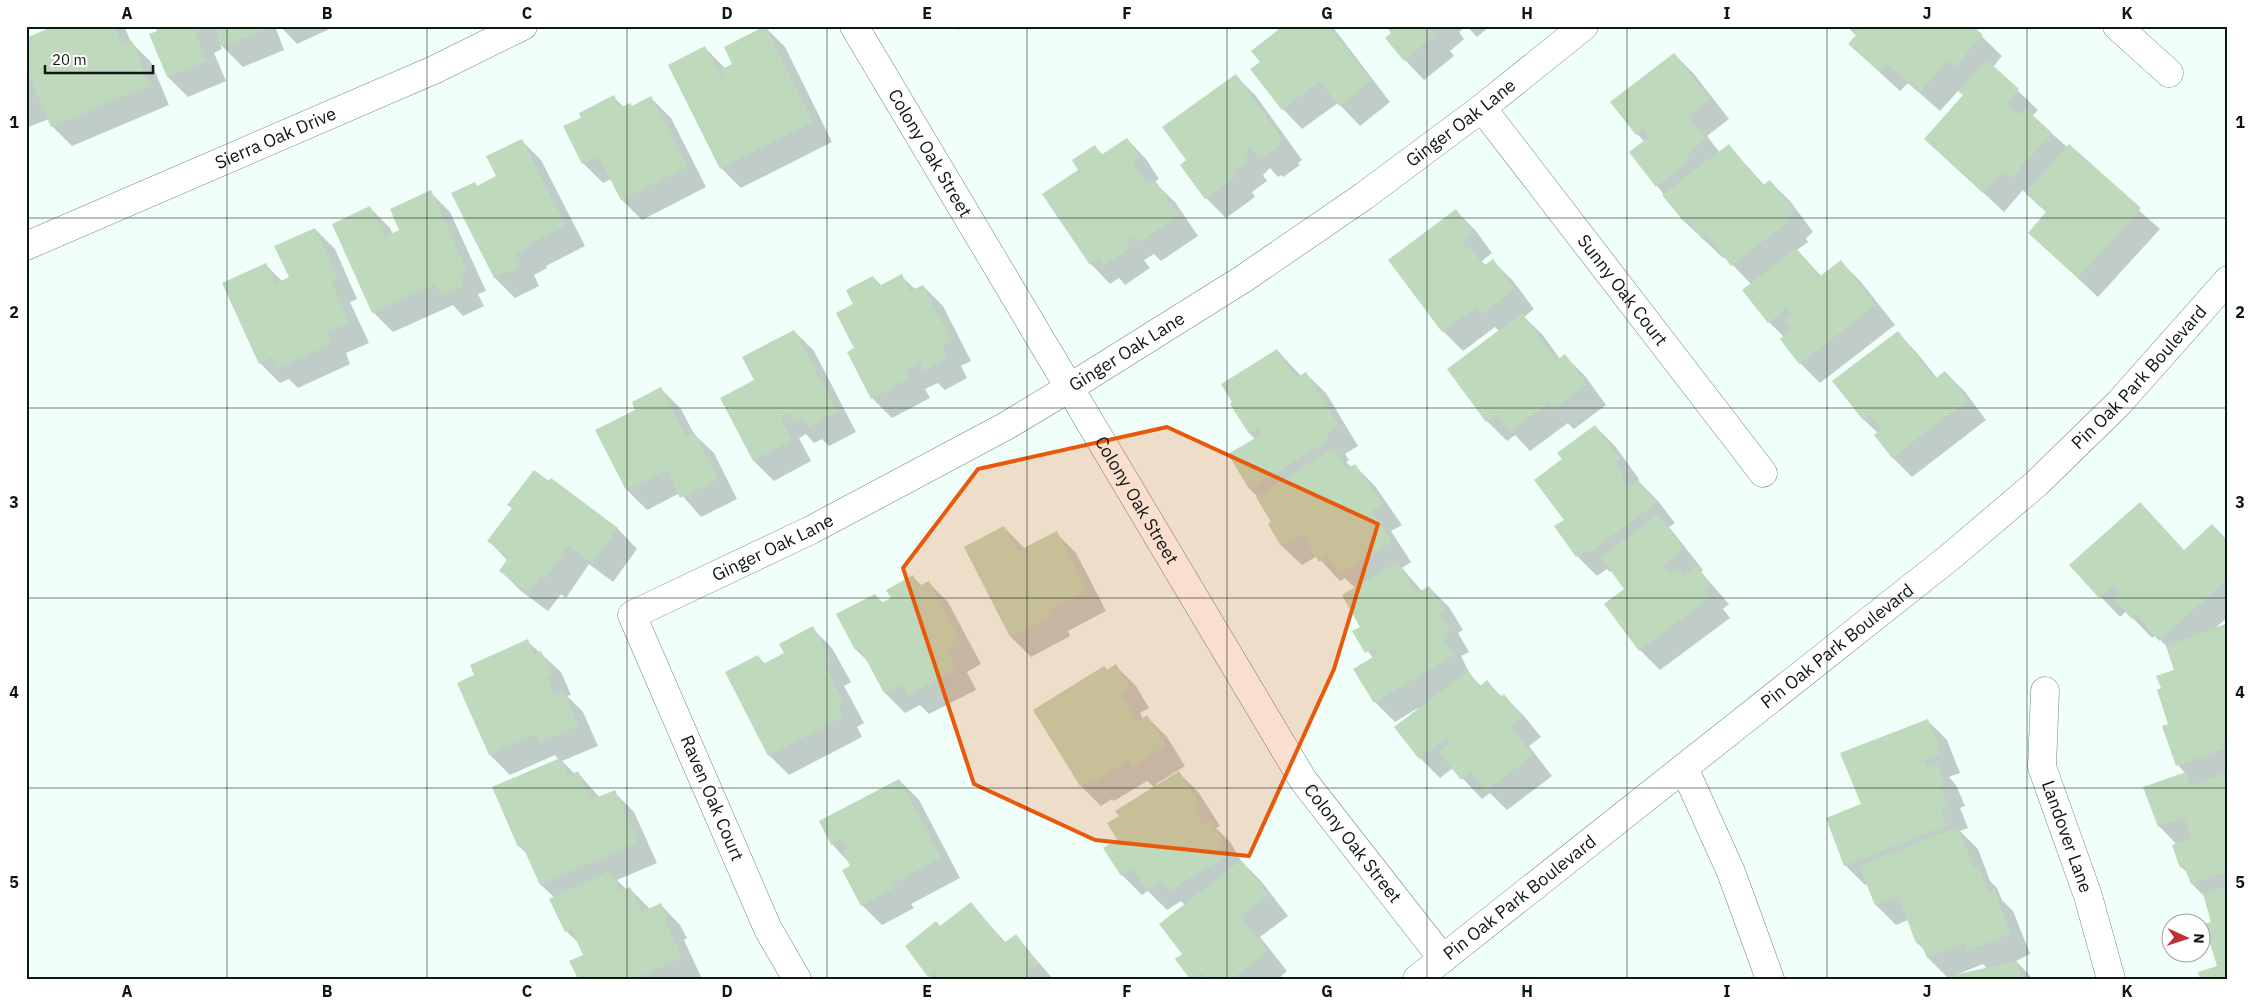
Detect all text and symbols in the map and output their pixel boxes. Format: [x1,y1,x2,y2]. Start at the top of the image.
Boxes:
text: A [122,3,133,23]
text: B [322,3,333,23]
text: C [522,3,532,23]
text: D [721,3,733,23]
text: E [922,3,932,23]
text: F [1122,3,1132,23]
text: G [1321,3,1333,23]
text: H [1521,3,1533,23]
text: I [1724,3,1731,23]
text: J [1923,3,1931,23]
text: K [2121,3,2133,23]
scale bar [45,42,152,74]
text: 20 m [52,50,87,69]
street label: Ginger Oak Lane [1401,73,1520,172]
street label: Colony Oak Street [883,85,977,221]
street label: Sierra Oak Drive [211,101,340,174]
text: 1 [9,112,19,132]
text: 1 [2235,112,2245,132]
street label: Sunny Oak Court [1572,229,1673,350]
street label: Pin Oak Park Boulevard [2066,300,2211,454]
text: 2 [9,302,19,322]
text: 2 [2235,302,2245,322]
street label: Ginger Oak Lane [1064,306,1189,396]
street label: Colony Oak Street [1090,432,1184,568]
text: 3 [9,492,19,512]
text: 3 [2235,492,2245,512]
street label: Ginger Oak Lane [708,508,837,586]
street label: Pin Oak Park Boulevard [1756,578,1918,713]
text: 4 [9,682,19,702]
text: 4 [2235,682,2245,702]
street label: Raven Oak Court [676,731,749,864]
street label: Landover Lane [2037,777,2098,896]
street label: Colony Oak Street [1299,779,1407,907]
street label: Pin Oak Park Boulevard [1438,830,1601,965]
text: 5 [9,872,19,892]
text: 5 [2235,872,2245,892]
north arrow [2162,912,2212,962]
text: N [2190,933,2208,944]
text: A [122,981,133,1001]
text: B [322,981,333,1001]
text: C [522,981,532,1001]
text: D [721,981,733,1001]
text: E [922,981,932,1001]
text: F [1122,981,1132,1001]
text: G [1321,981,1333,1001]
text: H [1521,981,1533,1001]
text: I [1724,981,1731,1001]
text: J [1923,981,1931,1001]
text: K [2121,981,2133,1001]

